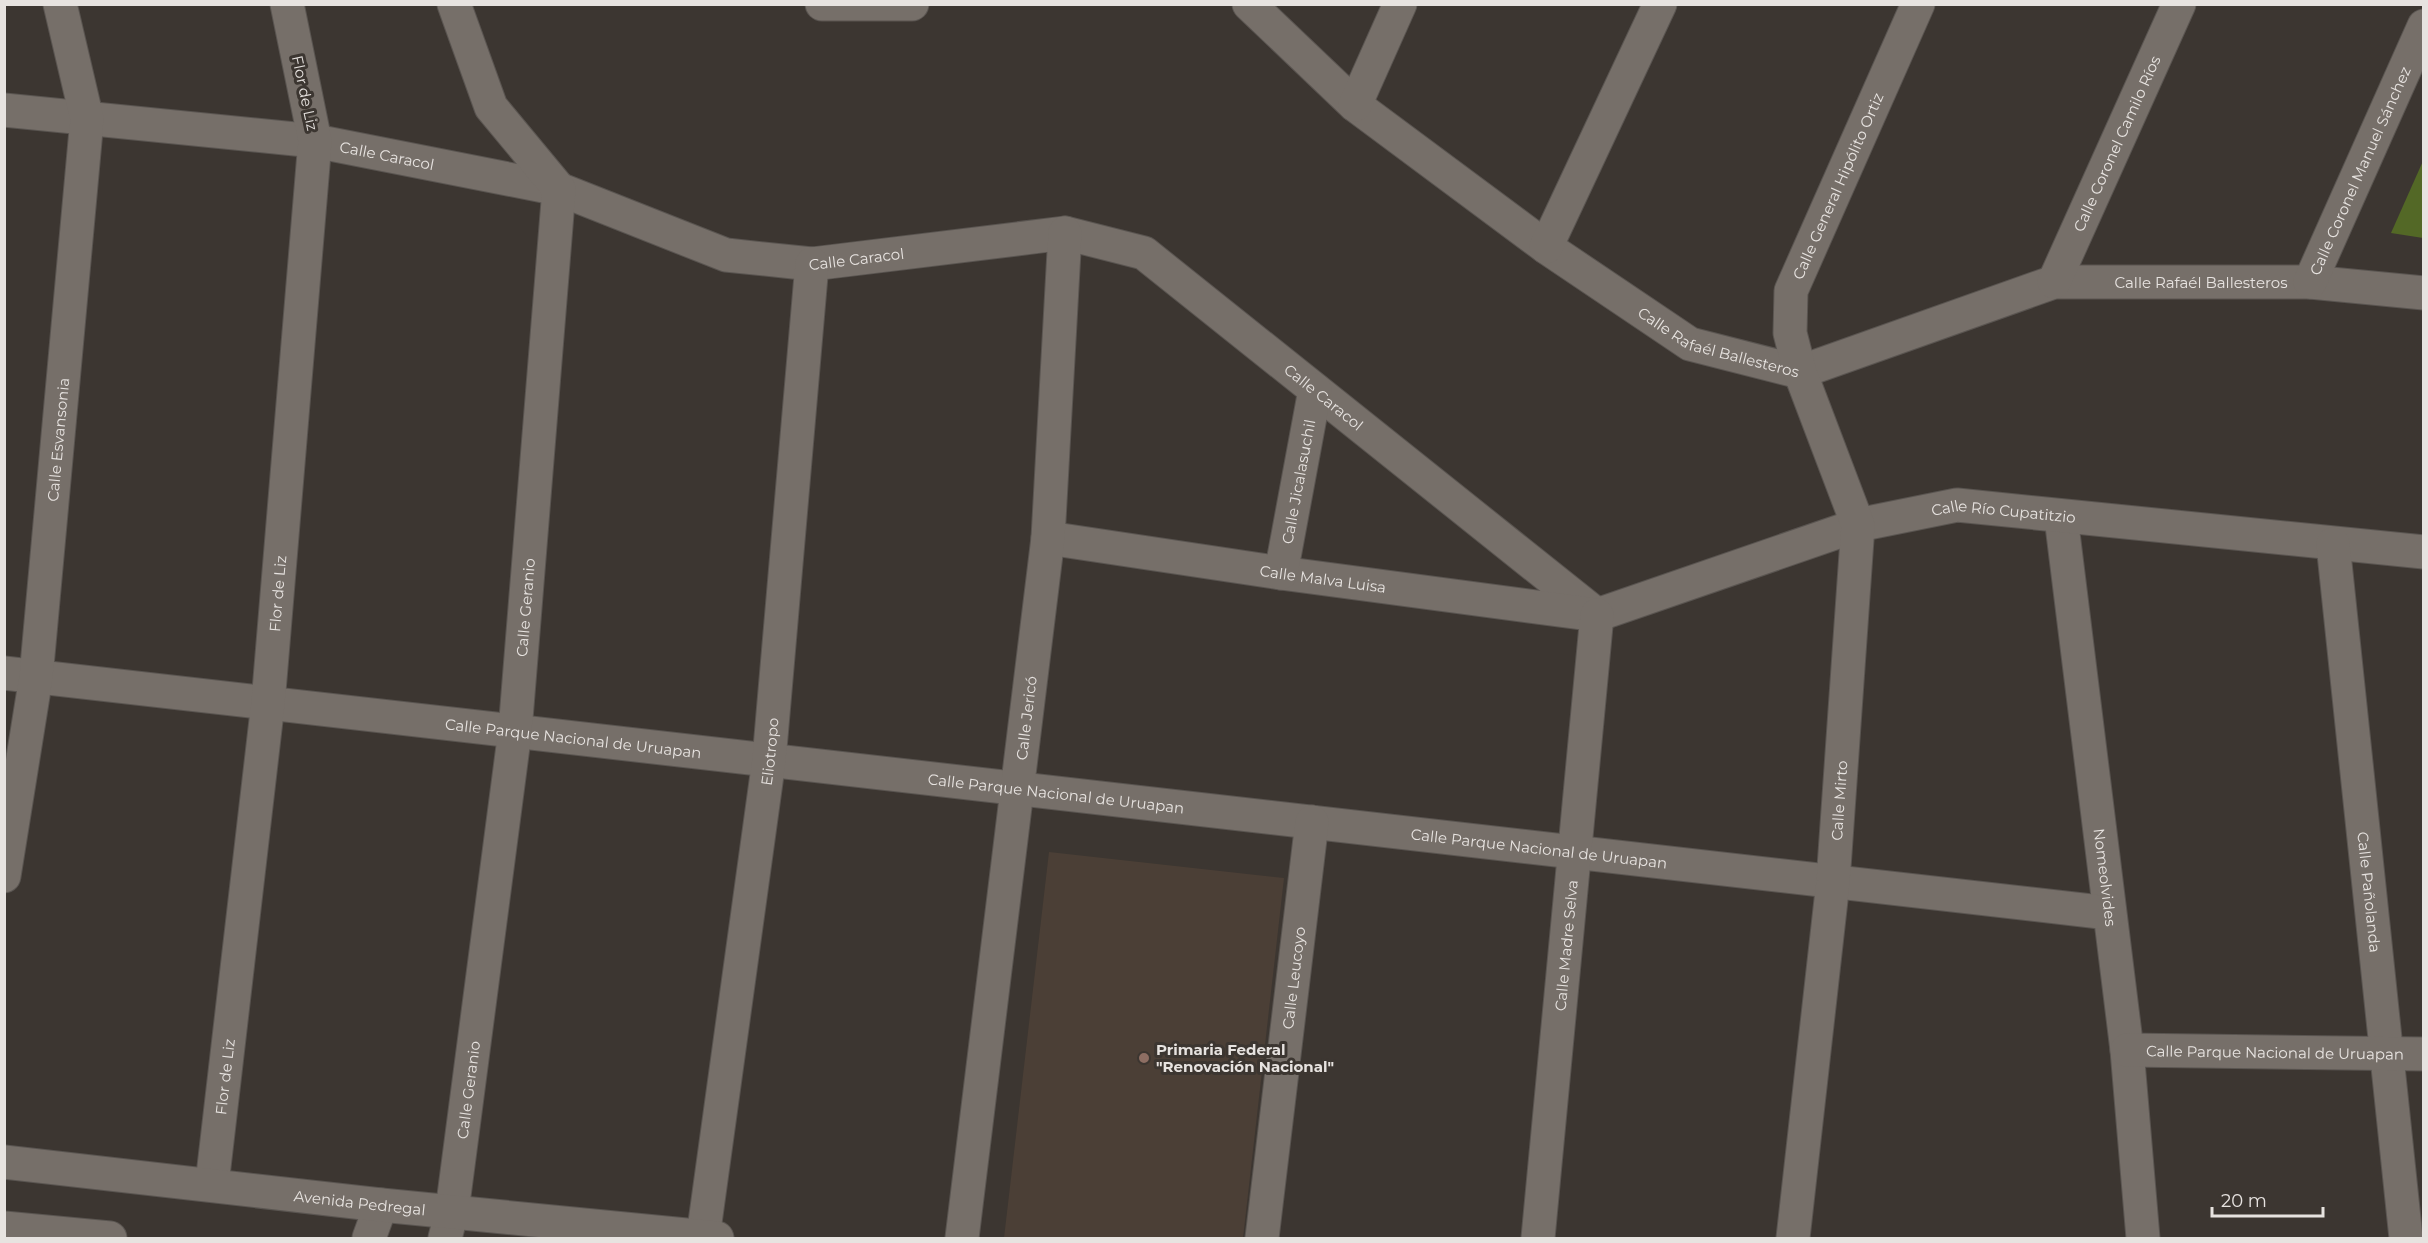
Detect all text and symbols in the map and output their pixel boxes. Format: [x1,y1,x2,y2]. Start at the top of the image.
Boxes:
street label: Calle Coronel Camilo Ríos [2069,52,2164,234]
street label: Flor de Liz [288,54,322,133]
street label: Calle Coronel Manuel Sánchez [2305,63,2415,278]
street label: Calle General Hipólito Ortiz [1788,89,1887,282]
street label: Calle Caracol [338,137,436,174]
street label: Calle Caracol [808,243,905,274]
street label: Calle Rafaél Ballesteros [2114,273,2288,292]
street label: Calle Rafaél Ballesteros [1634,302,1801,381]
street label: Calle Caracol [1281,359,1367,434]
street label: Calle Esvansonia [43,377,73,502]
street label: Calle Jicalasuchil [1277,418,1319,545]
street label: Calle Río Cupatitzio [1929,495,2077,526]
street label: Flor de Liz [264,554,290,633]
street label: Calle Geranio [512,557,539,658]
street label: Calle Malva Luisa [1259,560,1387,596]
street label: Calle Jericó [1011,675,1040,761]
street label: Calle Parque Nacional de Uruapan [444,714,703,762]
street label: Eliotropo [756,717,782,787]
street label: Calle Mirto [1826,760,1851,841]
street label: Calle Parque Nacional de Uruapan [927,769,1185,817]
street label: Calle Parque Nacional de Uruapan [1410,824,1668,872]
street label: Nomeolvides [2090,827,2121,927]
street label: Calle Pañolanda [2354,831,2385,953]
street label: Calle Madre Selva [1550,879,1581,1012]
street label: Calle Leucoyo [1278,926,1309,1030]
street label: Flor de Liz [211,1037,238,1116]
street label: Calle Geranio [452,1040,484,1140]
place label: Primaria Federal "Renovación Nacional" [1156,1040,1334,1076]
street label: Calle Parque Nacional de Uruapan [2146,1041,2404,1063]
marker: Primaria Federal "Renovación Nacional" [1137,1051,1151,1065]
scale bar [2212,1180,2323,1218]
street label: Avenida Pedregal [293,1186,426,1219]
text: 20 m [2221,1190,2267,1212]

